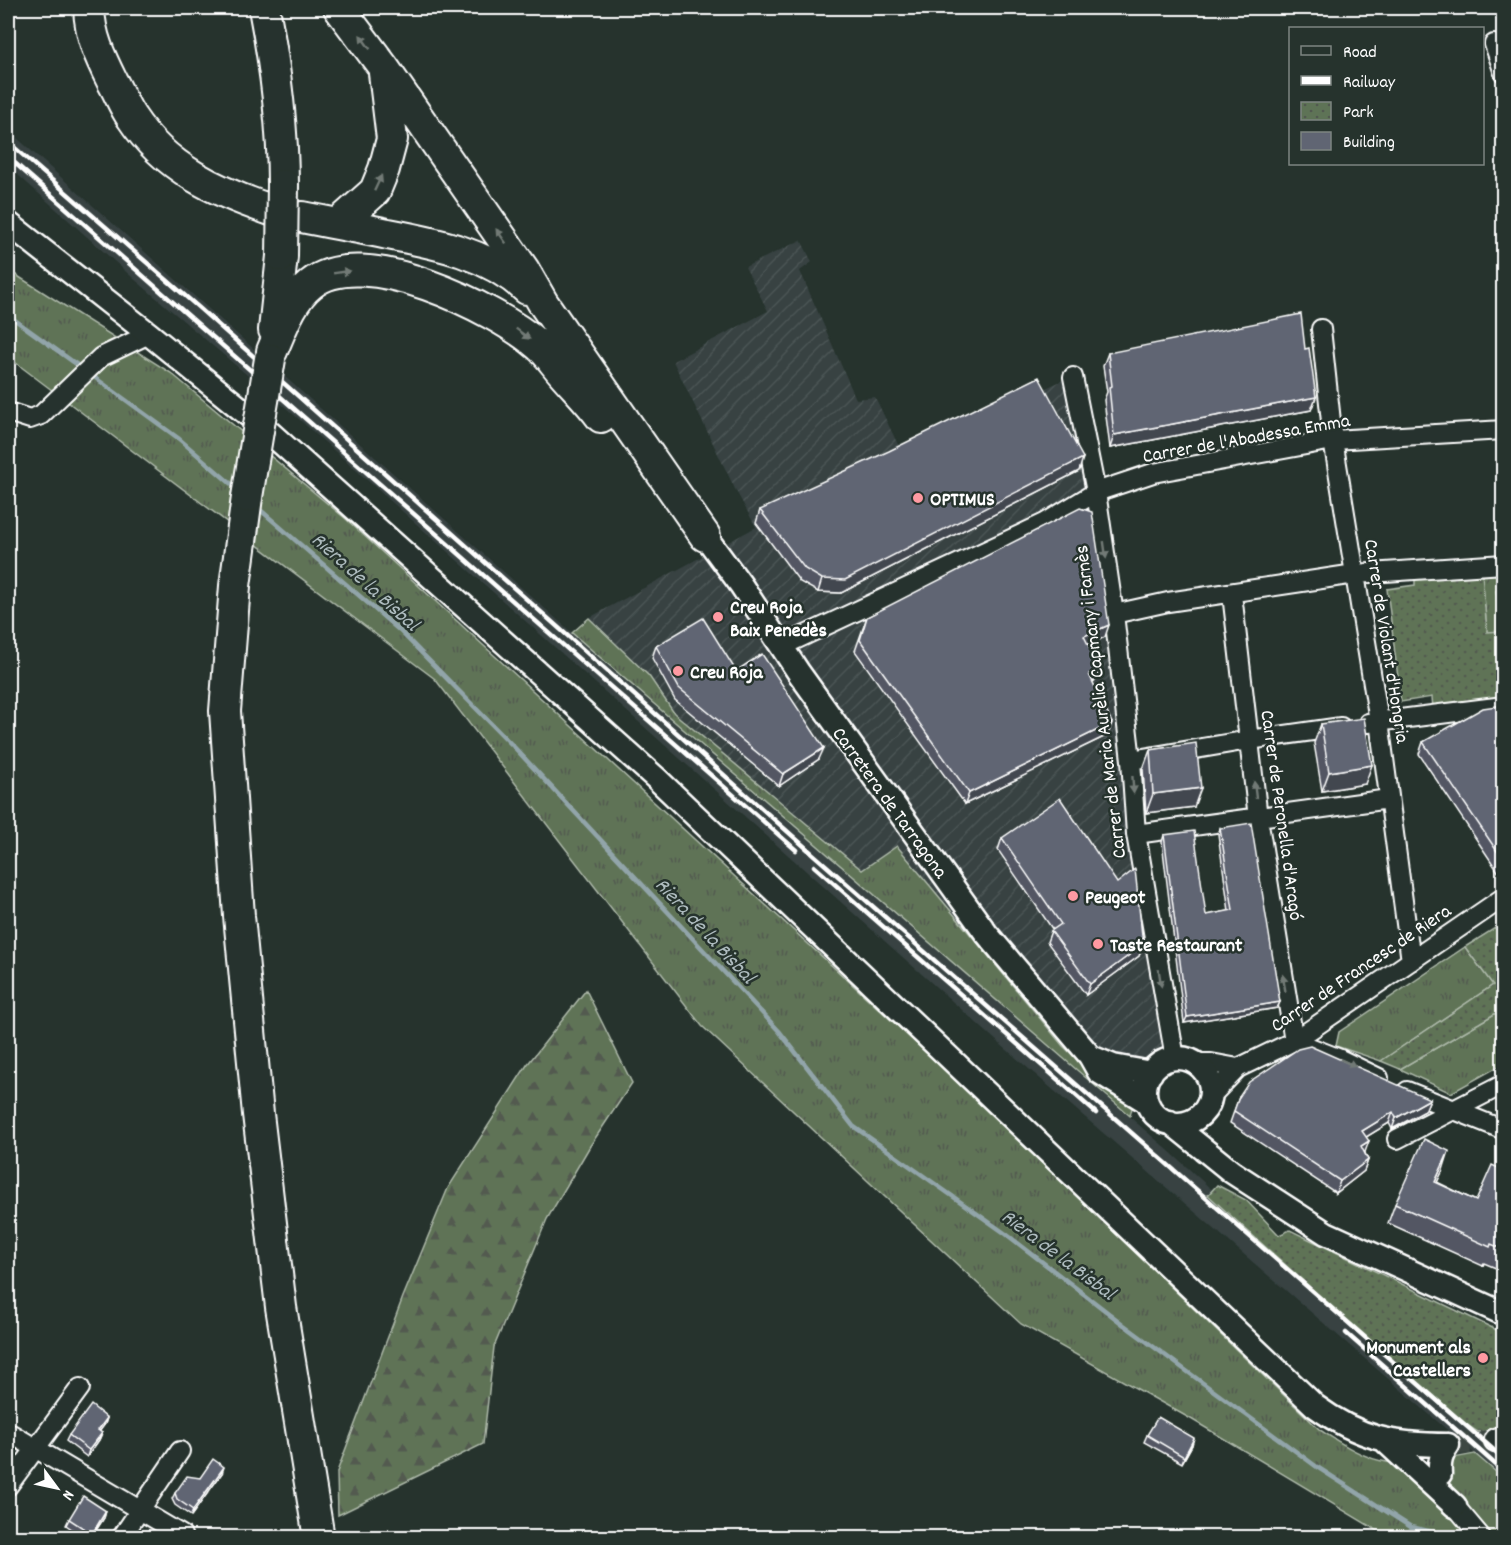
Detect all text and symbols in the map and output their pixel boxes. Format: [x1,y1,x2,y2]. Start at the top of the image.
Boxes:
legend [1289,27,1484,165]
one-way arrow [359,35,371,50]
text: Road [1343,41,1377,66]
text: Railway [1343,71,1396,96]
text: Park [1343,101,1374,126]
text: Building [1343,131,1395,156]
one-way arrow [373,173,383,191]
one-way arrow [496,228,507,244]
one-way arrow [333,268,352,277]
one-way arrow [516,327,531,339]
street label: Carrer de l'Abadessa Emma [1141,408,1353,472]
place label: OPTIMUS [930,487,995,515]
marker: OPTIMUS [911,491,925,505]
water label: Riera de la Bisbal [303,527,426,641]
street label: Carrer de Violant d'Hongria [1355,537,1415,746]
one-way arrow [1100,541,1109,560]
street label: Carrer de Maria Aurèlia Capmany i Farnès [1069,543,1135,860]
place label: Creu Roja Baix Penedès [730,595,827,646]
marker: Creu Roja Baix Penedès [711,610,725,624]
place label: Creu Roja [690,660,763,688]
marker: Creu Roja [671,664,685,678]
street label: Carrer de Peronella d'Aragó [1251,708,1309,922]
street label: Carretera de Tarragona [824,722,953,886]
one-way arrow [1128,776,1137,795]
one-way arrow [1250,781,1260,800]
water label: Riera de la Bisbal [646,872,762,993]
place label: Peugeot [1085,885,1146,913]
marker: Peugeot [1066,889,1080,903]
street label: Carrer de Francesc de Riera [1266,898,1458,1040]
place label: Taste Restaurant [1110,933,1243,961]
marker: Taste Restaurant [1091,937,1105,951]
one-way arrow [1156,969,1165,988]
one-way arrow [1280,974,1289,993]
one-way arrow [1340,1059,1357,1068]
water label: Riera de la Bisbal [994,1204,1122,1310]
place label: Monument als Castellers [1366,1335,1471,1386]
marker: Monument als Castellers [1476,1351,1490,1365]
north arrow [27,1458,87,1518]
text: N [56,1485,79,1504]

